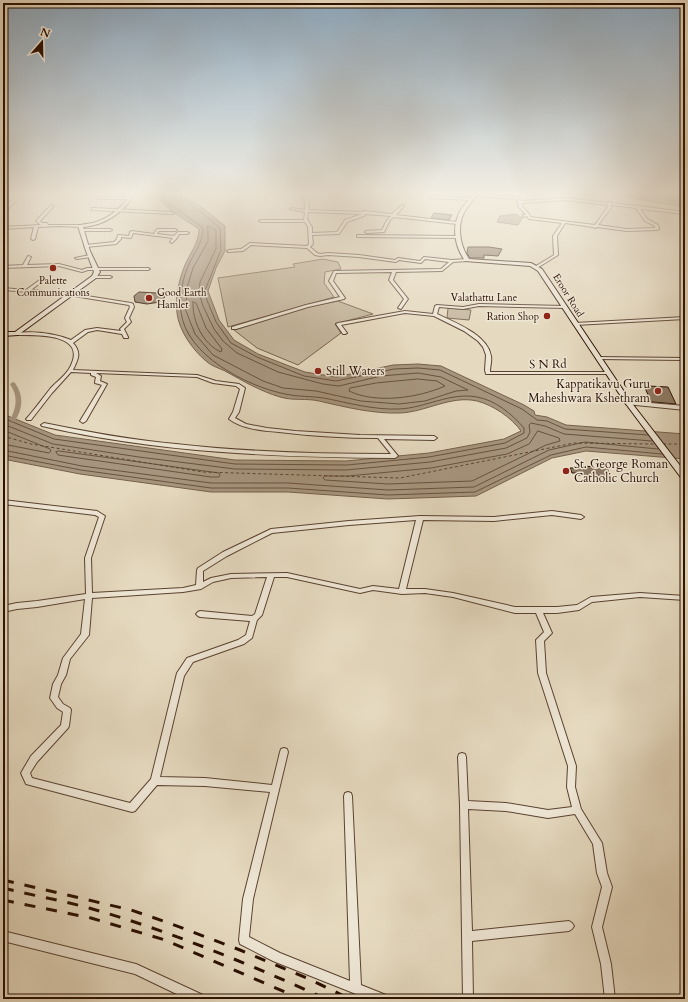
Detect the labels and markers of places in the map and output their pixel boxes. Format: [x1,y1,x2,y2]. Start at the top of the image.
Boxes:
marker: Palette Communications [48,263,58,273]
place label: Palette Communications [16,274,90,300]
place label: Good Earth Hamlet [157,286,207,312]
marker: Good Earth Hamlet [144,293,154,303]
place label: Ration Shop [487,310,539,324]
marker: Ration Shop [542,311,552,321]
place label: Still Waters [326,363,385,379]
marker: Still Waters [313,366,323,376]
place label: Kappatikavu Guru Maheshwara Kshethram [528,376,651,406]
marker: Kappatikavu Guru Maheshwara Kshethram [653,386,663,396]
place label: St. George Roman Catholic Church [574,456,668,486]
marker: St. George Roman Catholic Church [561,466,571,476]

